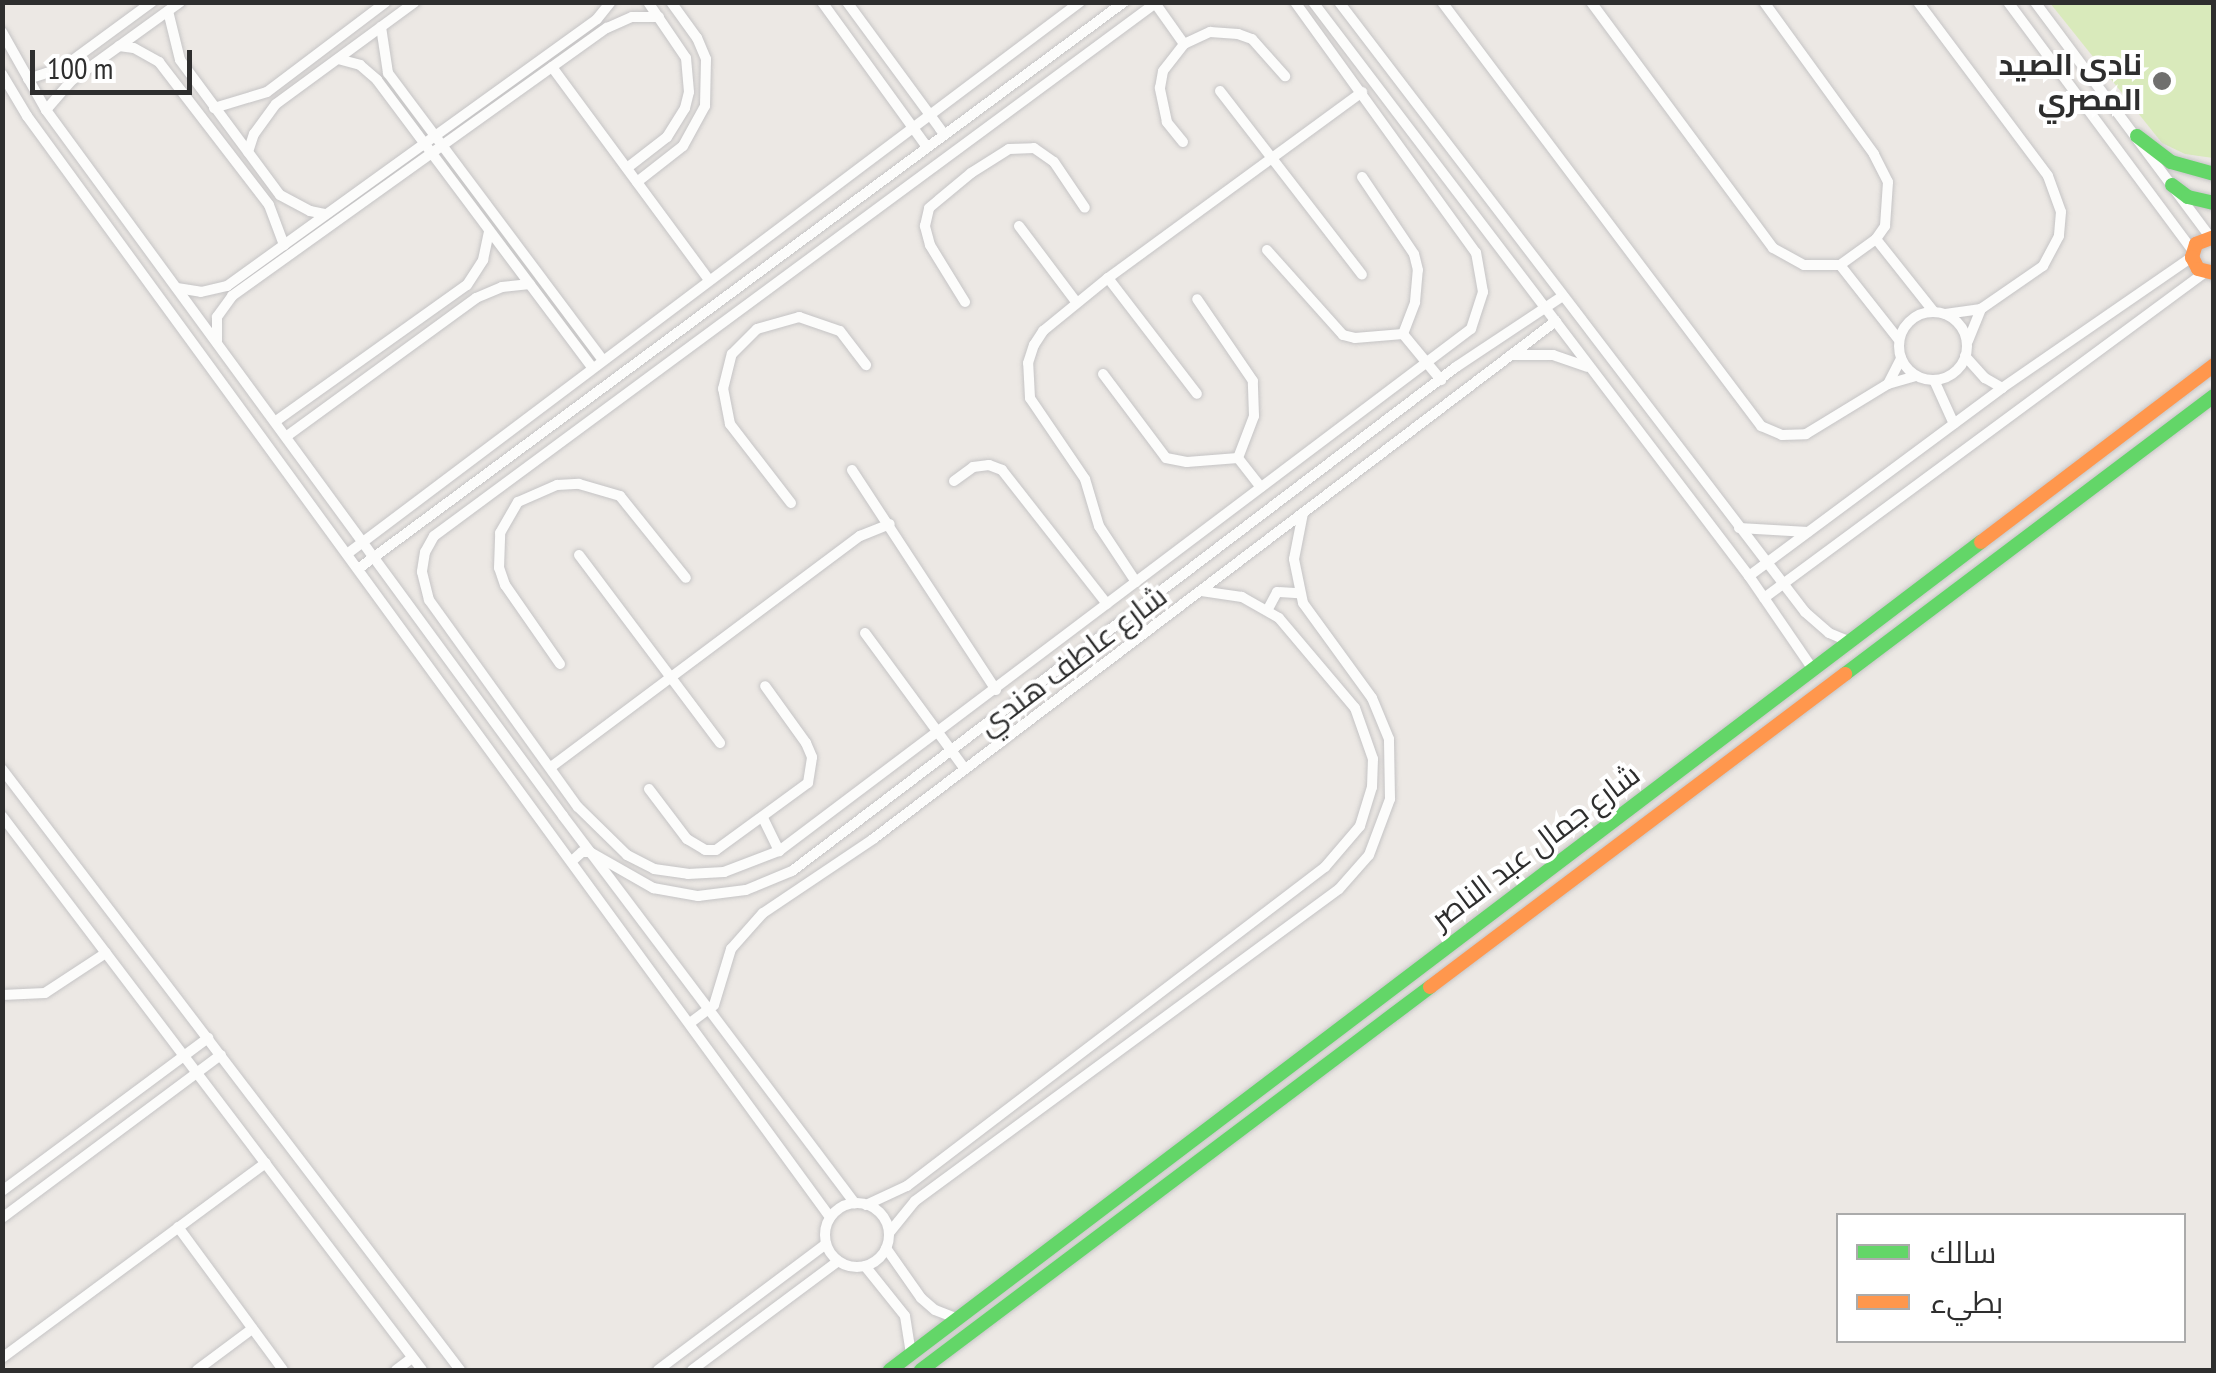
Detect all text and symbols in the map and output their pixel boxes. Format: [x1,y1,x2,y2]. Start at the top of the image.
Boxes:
scale bar [35,30,198,92]
place label: نادى الصيد المصري [1999,46,2142,116]
text: 100 m [47,48,113,87]
marker: نادى الصيد المصري [2151,70,2173,92]
street label: شارع عاطف هندي [971,577,1173,743]
street label: شارع جمال عبد الناصر [1423,756,1647,936]
legend [1836,1213,2186,1343]
text: سالك [1930,1232,1996,1271]
text: بطيء [1930,1282,2003,1321]

